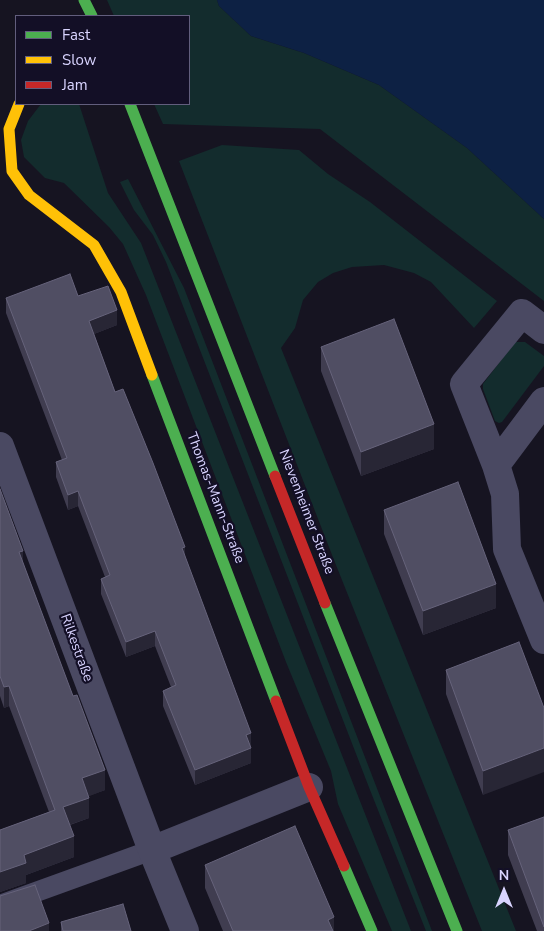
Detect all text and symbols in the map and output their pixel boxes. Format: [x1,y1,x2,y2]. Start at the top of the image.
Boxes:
legend [15,15,190,105]
text: Fast [62,25,90,45]
text: Slow [62,50,96,70]
text: Jam [62,75,88,95]
street label: Thomas-Mann-Straße [182,430,248,566]
street label: Nievenheimer Straße [274,447,338,577]
street label: Rilkestraße [56,612,96,684]
north arrow [479,866,529,916]
text: N [499,866,509,885]

